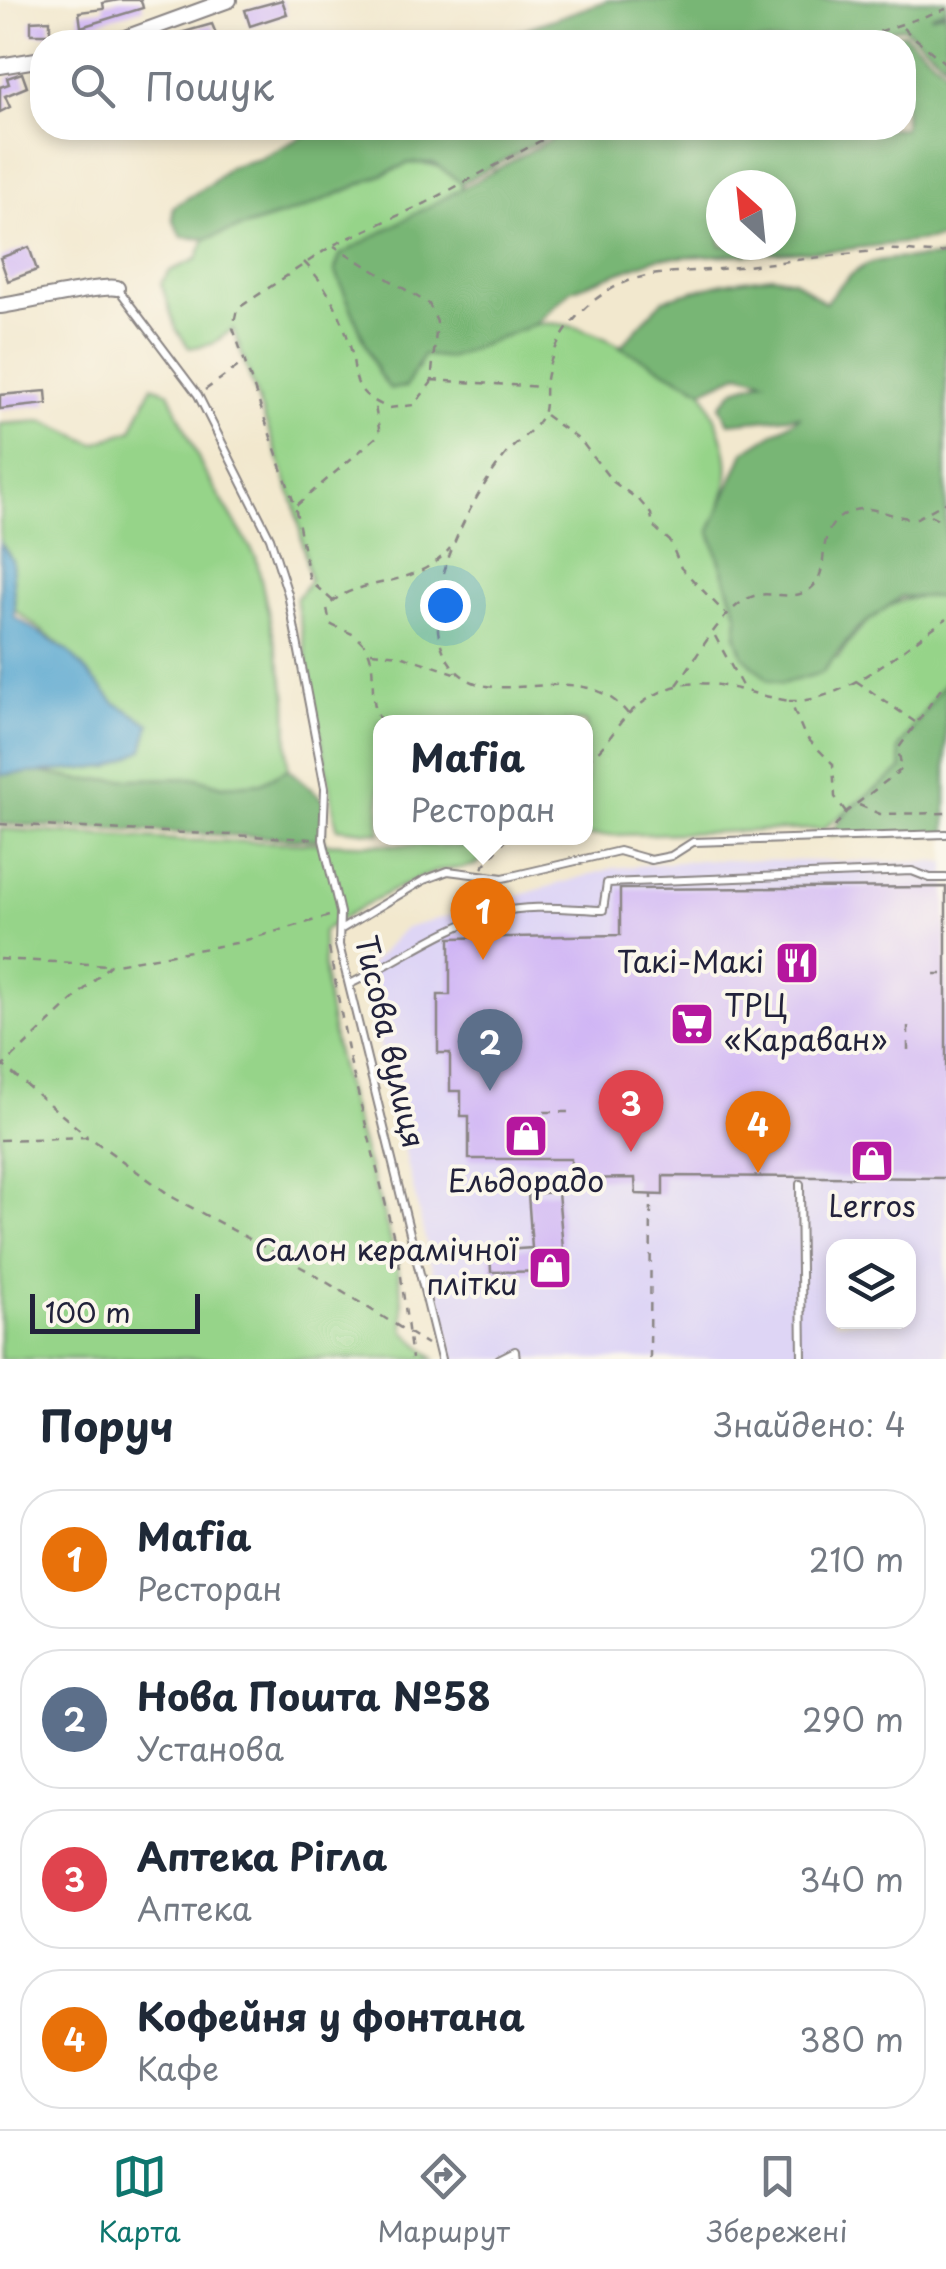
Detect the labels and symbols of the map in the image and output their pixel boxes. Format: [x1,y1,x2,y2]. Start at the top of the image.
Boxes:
north arrow [706,170,796,260]
your location [420,580,471,631]
pin: 1 [450,878,516,960]
street label: Тисова вулиця [345,931,438,1152]
place label: Такі-Макі [617,938,764,983]
restaurant icon: Такі-Макі [774,940,820,986]
place label: ТРЦ «Караван» [724,982,888,1061]
supermarket icon: ТРЦ «Караван» [669,1001,715,1047]
pin: 2 [458,1008,522,1091]
pin: 3 [598,1070,664,1152]
pin: 4 [726,1090,790,1173]
shop icon: Ельдорадо [503,1113,549,1159]
shop icon: Lerros [849,1138,895,1184]
place label: Ельдорадо [448,1157,604,1202]
place label: Lerros [828,1182,916,1227]
place label: Салон керамічної плітки [254,1226,520,1305]
shop icon: Салон керамічної плітки [527,1245,573,1291]
scale bar [30,1289,200,1334]

